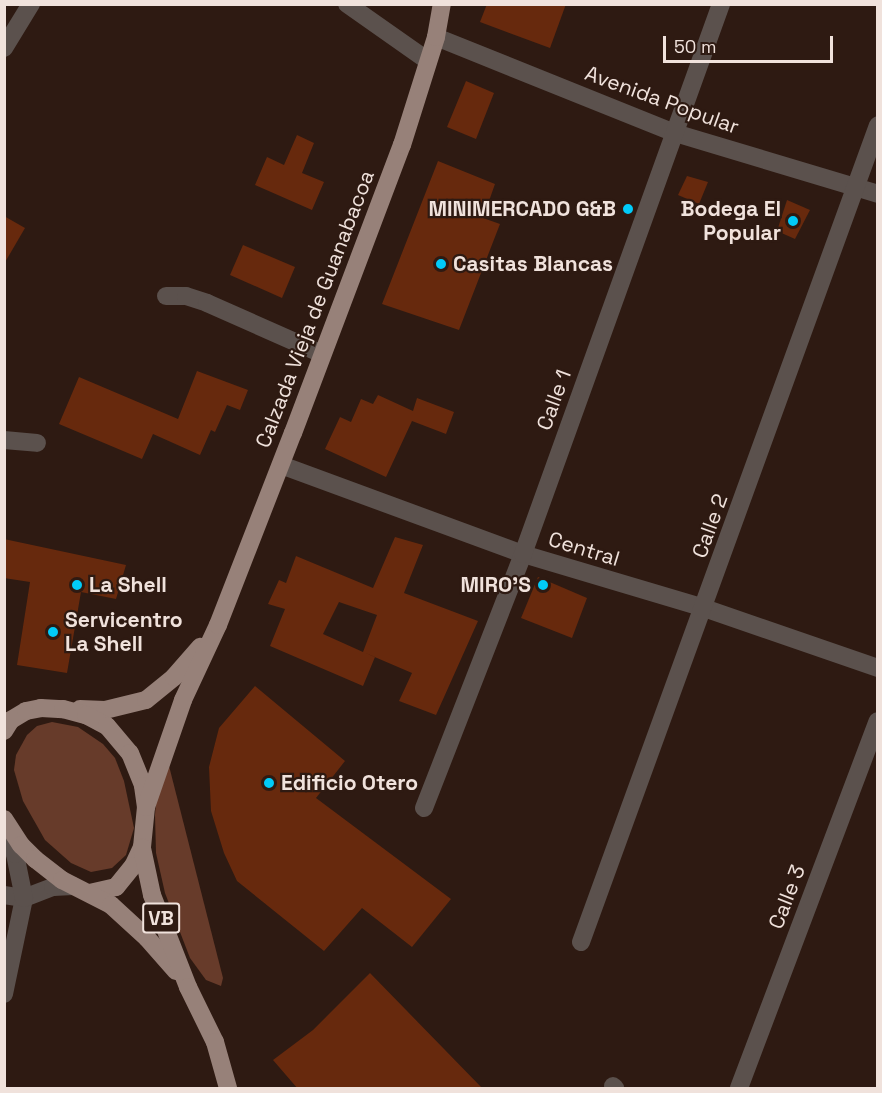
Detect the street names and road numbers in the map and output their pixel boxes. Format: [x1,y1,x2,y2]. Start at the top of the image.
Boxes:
street label: Avenida Popular [582,60,742,140]
street label: Calzada Vieja de Guanabacoa [250,166,380,452]
street label: Calle 1 [531,366,577,434]
street label: Calle 2 [687,491,733,561]
street label: Central [545,526,623,572]
street label: Calle 3 [763,862,811,932]
road number: VB [142,901,180,935]

